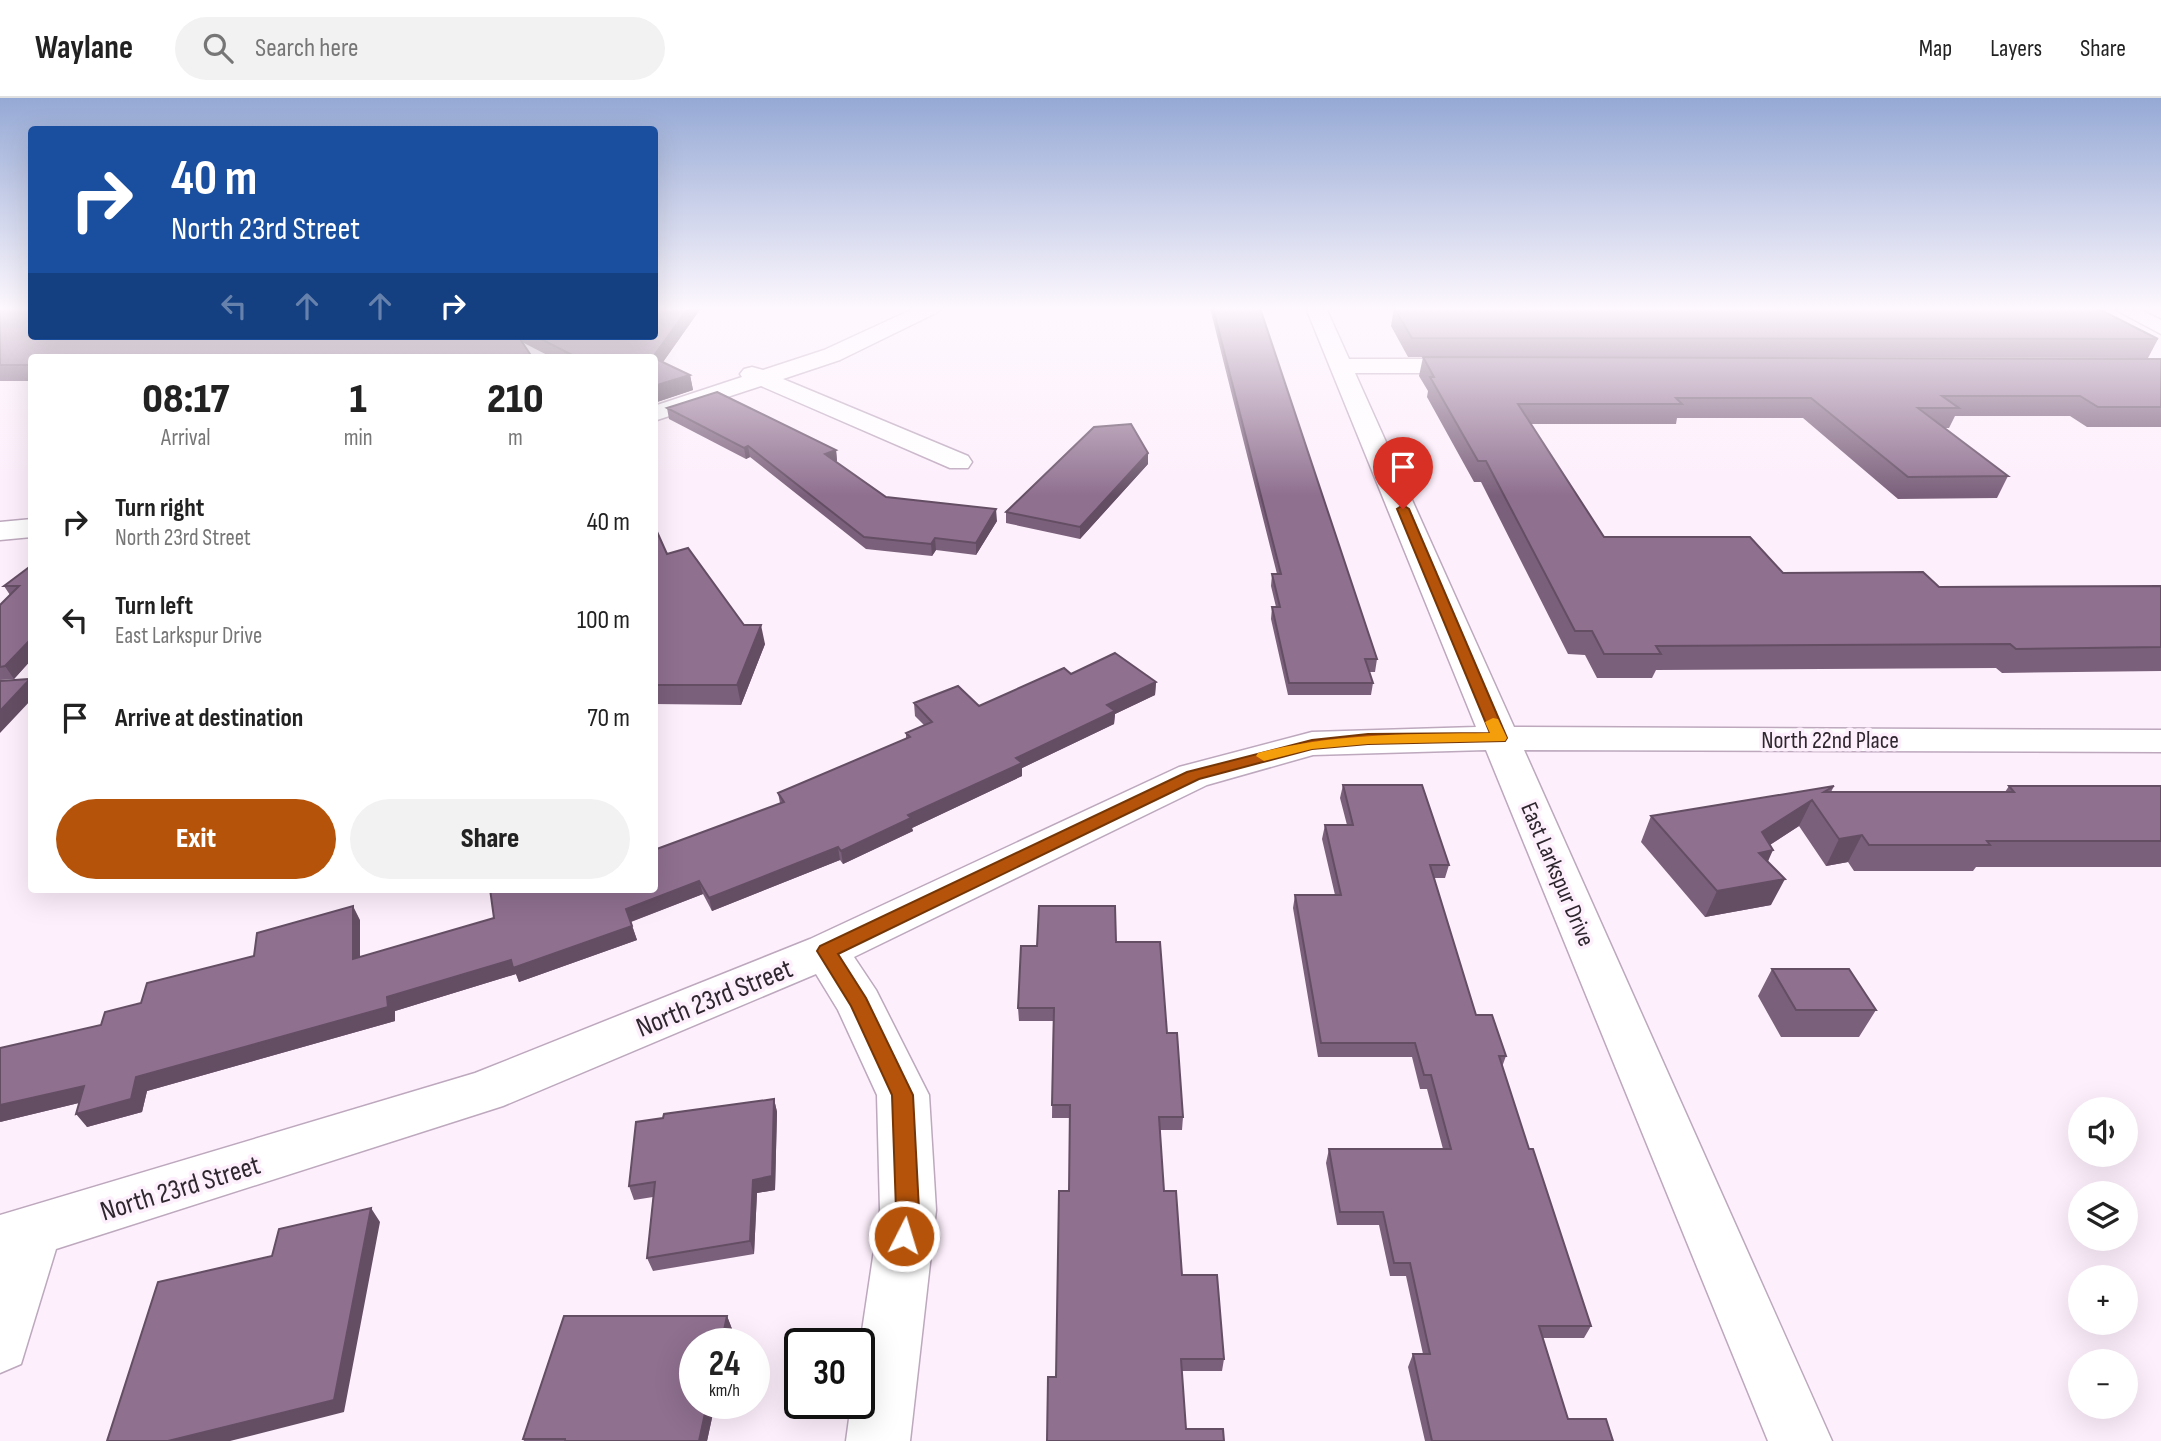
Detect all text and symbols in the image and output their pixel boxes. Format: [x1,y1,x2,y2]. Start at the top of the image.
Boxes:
search box [175,17,665,80]
text: Waylane [35,28,133,68]
icon: search [199,29,237,67]
text: Search here [255,33,358,64]
text: Map [1919,34,1952,63]
text: Layers [1990,34,2042,63]
text: Share [2080,34,2126,63]
text: 40 m [171,150,257,209]
icon: right [56,154,147,245]
text: North 23rd Street [171,210,360,249]
icon: left [215,287,253,325]
icon: ahead [288,287,326,325]
icon: ahead [361,287,399,325]
icon: right [434,287,472,325]
text: 08:17 [142,374,229,425]
text: 1 [350,374,367,425]
text: 210 [487,374,544,425]
text: Arrival [161,424,211,452]
text: min [344,424,373,452]
text: m [508,424,523,452]
pin [1373,437,1433,509]
icon: arrive [1384,448,1422,486]
text: Turn right [115,493,204,524]
icon: right [56,503,94,541]
text: 40 m [587,507,630,538]
text: North 23rd Street [115,524,251,552]
text: Turn left [115,591,193,622]
icon: left [56,601,94,639]
text: 100 m [577,605,630,636]
text: East Larkspur Drive [115,622,262,650]
icon: arrive [56,699,94,737]
text: Arrive at destination [115,703,303,734]
text: 70 m [587,703,630,734]
street label: North 22nd Place [1761,726,1899,755]
street label: East Larkspur Drive [1514,798,1601,951]
button: Exit [56,799,336,879]
button: Share [350,799,630,879]
street label: North 23rd Street [632,952,797,1045]
map controls [2068,1097,2138,1419]
button: sound [2068,1097,2138,1167]
street label: North 23rd Street [97,1148,264,1228]
button: layers [2068,1181,2138,1251]
position arrow [867,1199,941,1273]
button: + [2068,1265,2138,1335]
speed limit sign: 30 [784,1328,875,1419]
text: 24 [709,1343,740,1386]
button: − [2068,1349,2138,1419]
text: km/h [709,1380,740,1401]

